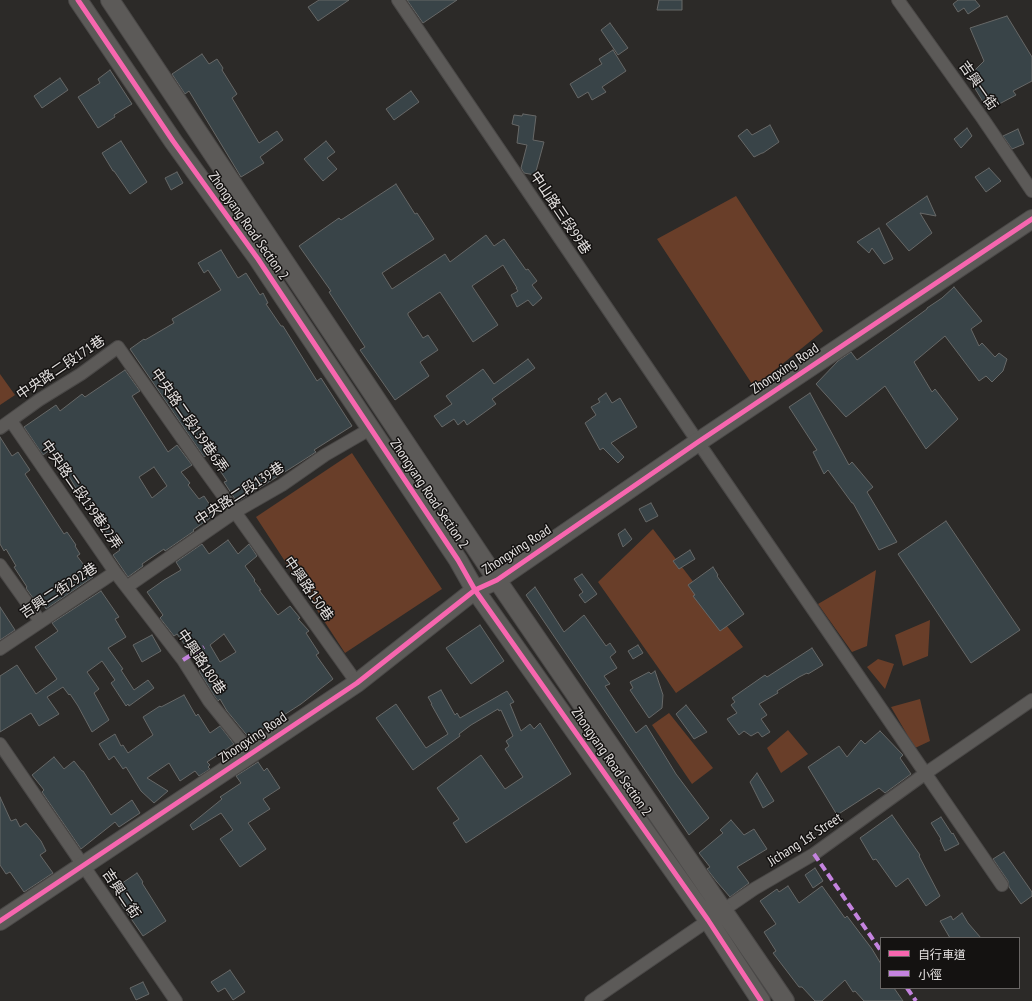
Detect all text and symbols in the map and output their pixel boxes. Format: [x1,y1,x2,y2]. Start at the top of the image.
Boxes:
street label: 吉興一街 [955,58,1001,114]
street label: 中山路三段99巷 [526,168,594,258]
street label: Zhongyang Road Section 2 [204,169,292,283]
street label: 中央路二段171巷 [14,332,108,404]
street label: Zhongxing Road [748,340,822,398]
street label: 中央路二段139巷6弄 [147,366,231,476]
street label: Zhongyang Road Section 2 [386,436,472,552]
street label: 中央路二段139巷22弄 [37,437,125,553]
street label: 中央路二段139巷 [192,459,288,529]
street label: Zhongxing Road [480,522,554,578]
street label: 中興路150巷 [280,554,336,624]
street label: 吉興二街292巷 [17,560,101,622]
street label: 中興路180巷 [173,626,229,698]
street label: Zhongyang Road Section 2 [567,705,655,819]
street label: Zhongxing Road [216,709,290,767]
street label: Jichang 1st Street [765,810,845,870]
street label: 吉興二街 [98,866,144,922]
legend [880,937,1020,989]
text: 自行車道 [918,947,966,962]
text: 小徑 [918,967,942,982]

